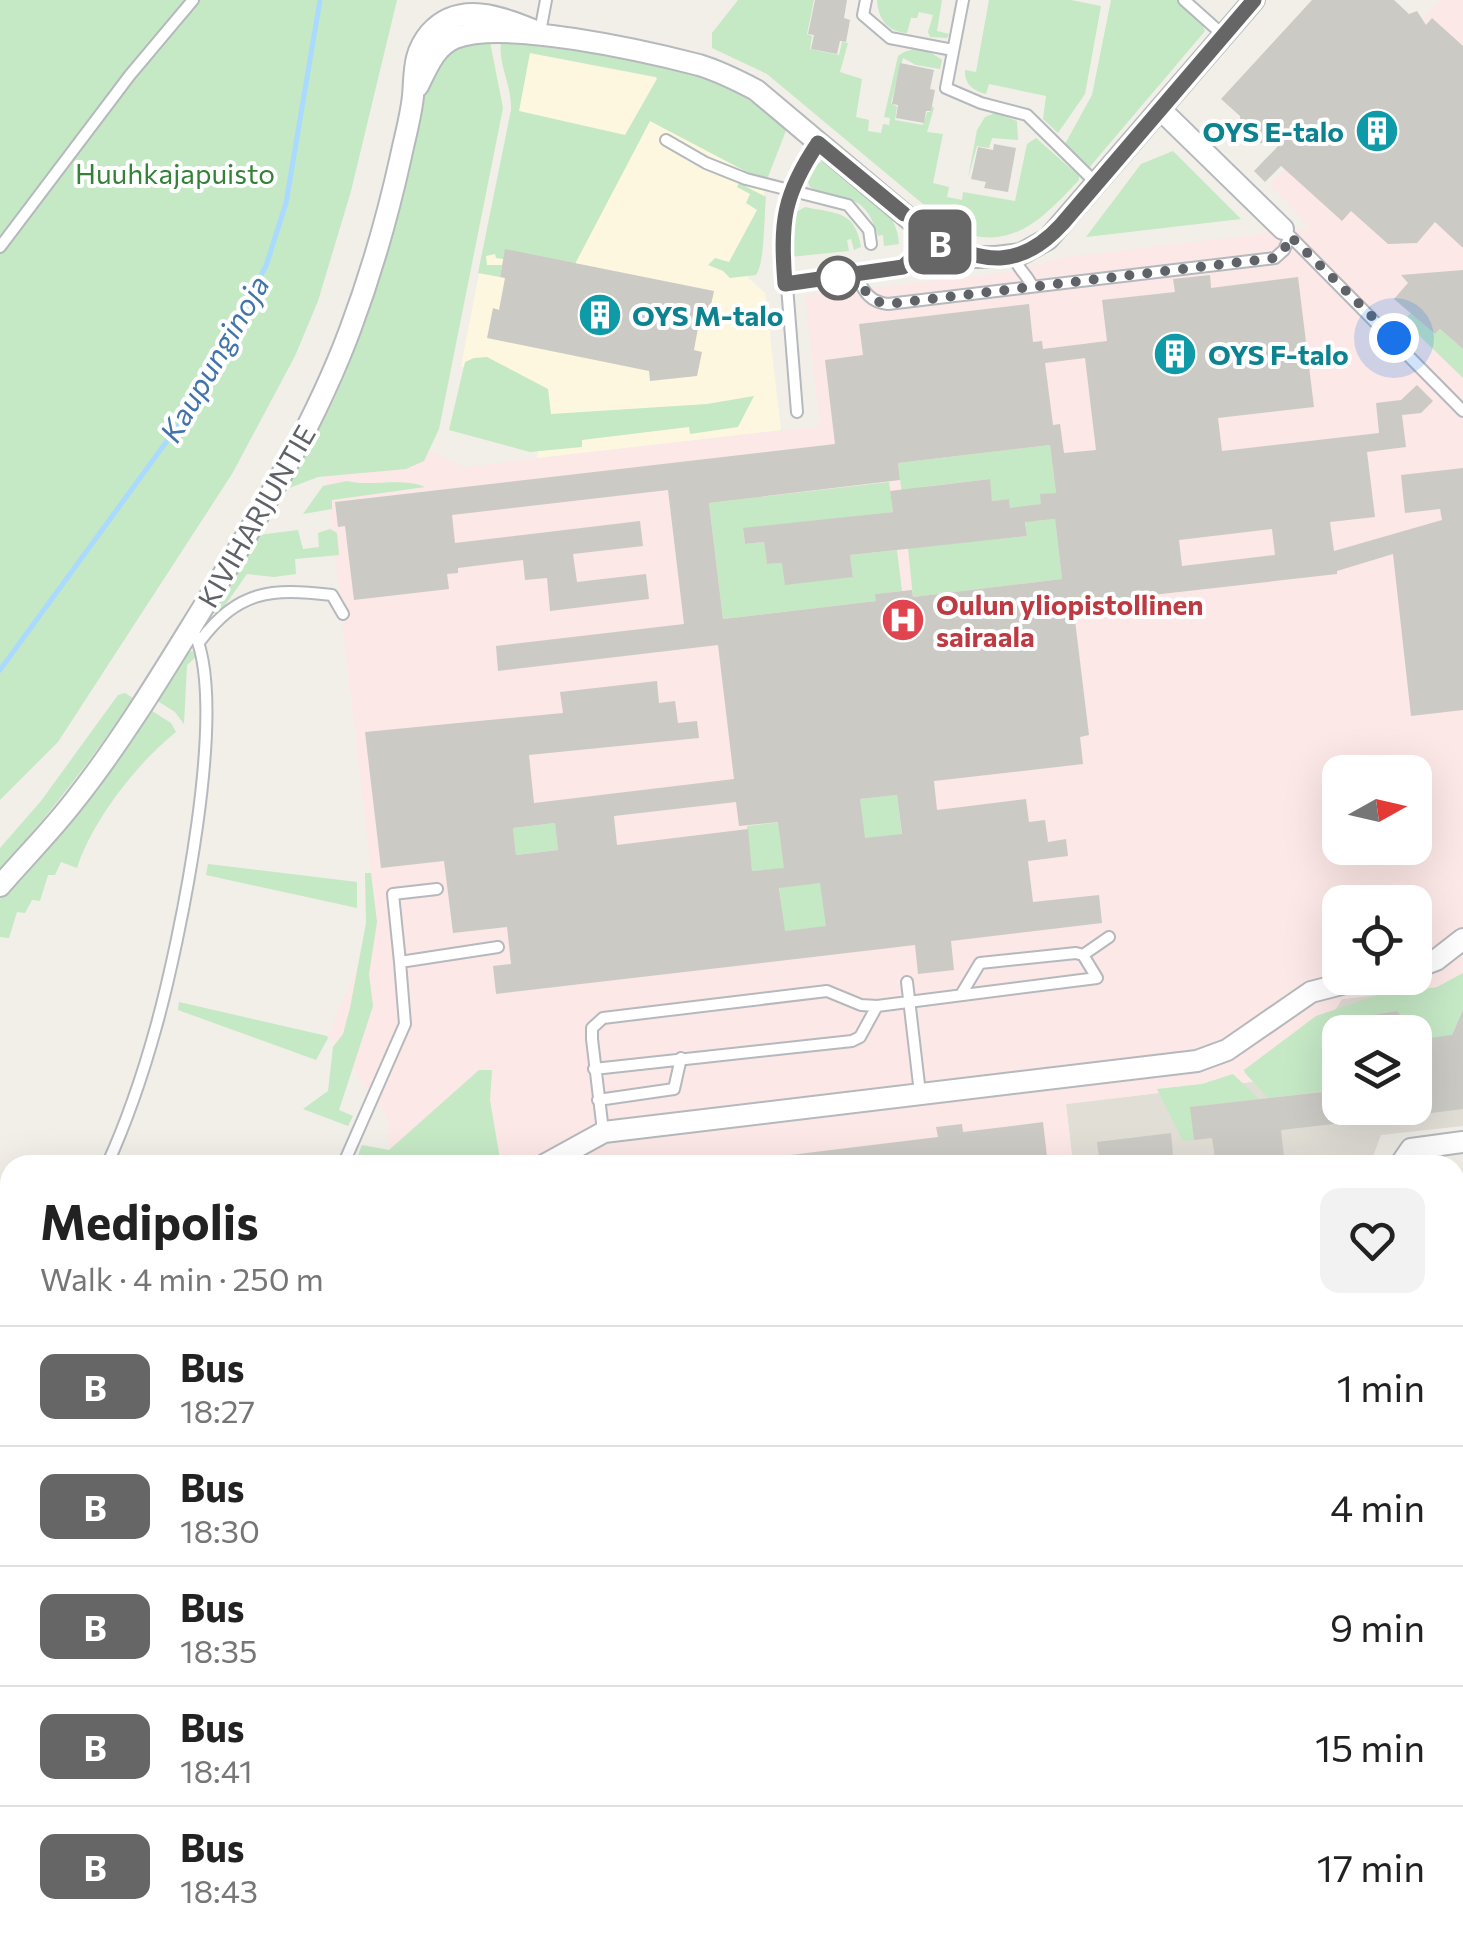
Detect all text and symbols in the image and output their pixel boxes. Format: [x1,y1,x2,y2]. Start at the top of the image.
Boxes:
building icon: OYS E-talo [1354,108,1400,154]
place label: OYS E-talo [1202,114,1344,148]
park label: Huuhkajapuisto [75,156,275,190]
line badge: B [908,210,972,274]
text: B [928,221,952,264]
unlabelled marker [817,257,859,299]
water label: Kaupunginoja [150,268,276,448]
building icon: OYS M-talo [577,292,623,338]
place label: OYS M-talo [632,298,784,332]
your location [1369,313,1419,363]
building icon: OYS F-talo [1152,331,1198,377]
place label: OYS F-talo [1208,337,1349,371]
street label: KIVIHARJUNTIE [190,419,322,613]
place label: Oulun yliopistollinen sairaala [936,587,1203,653]
hospital icon: Oulun yliopistollinen sairaala [880,597,926,643]
north arrow [1322,755,1432,865]
map controls [1322,755,1432,1125]
button: locate [1322,885,1432,995]
button: layers [1322,1015,1432,1125]
button: heart [1320,1188,1425,1293]
text: Medipolis [40,1191,259,1250]
text: Walk · 4 min · 250 m [40,1258,324,1298]
text: Bus [180,1343,245,1390]
text: 1 min [1337,1363,1425,1410]
text: B [83,1365,107,1408]
text: 18:27 [180,1390,255,1430]
text: Bus [180,1463,245,1510]
text: 4 min [1330,1483,1425,1530]
text: B [83,1485,107,1528]
text: 18:30 [180,1510,260,1550]
text: Bus [180,1583,245,1630]
text: 9 min [1330,1603,1425,1650]
text: B [83,1605,107,1648]
text: 18:35 [180,1630,257,1670]
text: Bus [180,1703,245,1750]
text: 15 min [1315,1723,1425,1770]
text: B [83,1725,107,1768]
text: 18:41 [180,1750,253,1790]
text: Bus [180,1823,245,1870]
text: 17 min [1317,1843,1425,1890]
text: B [83,1845,107,1888]
text: 18:43 [180,1870,258,1910]

